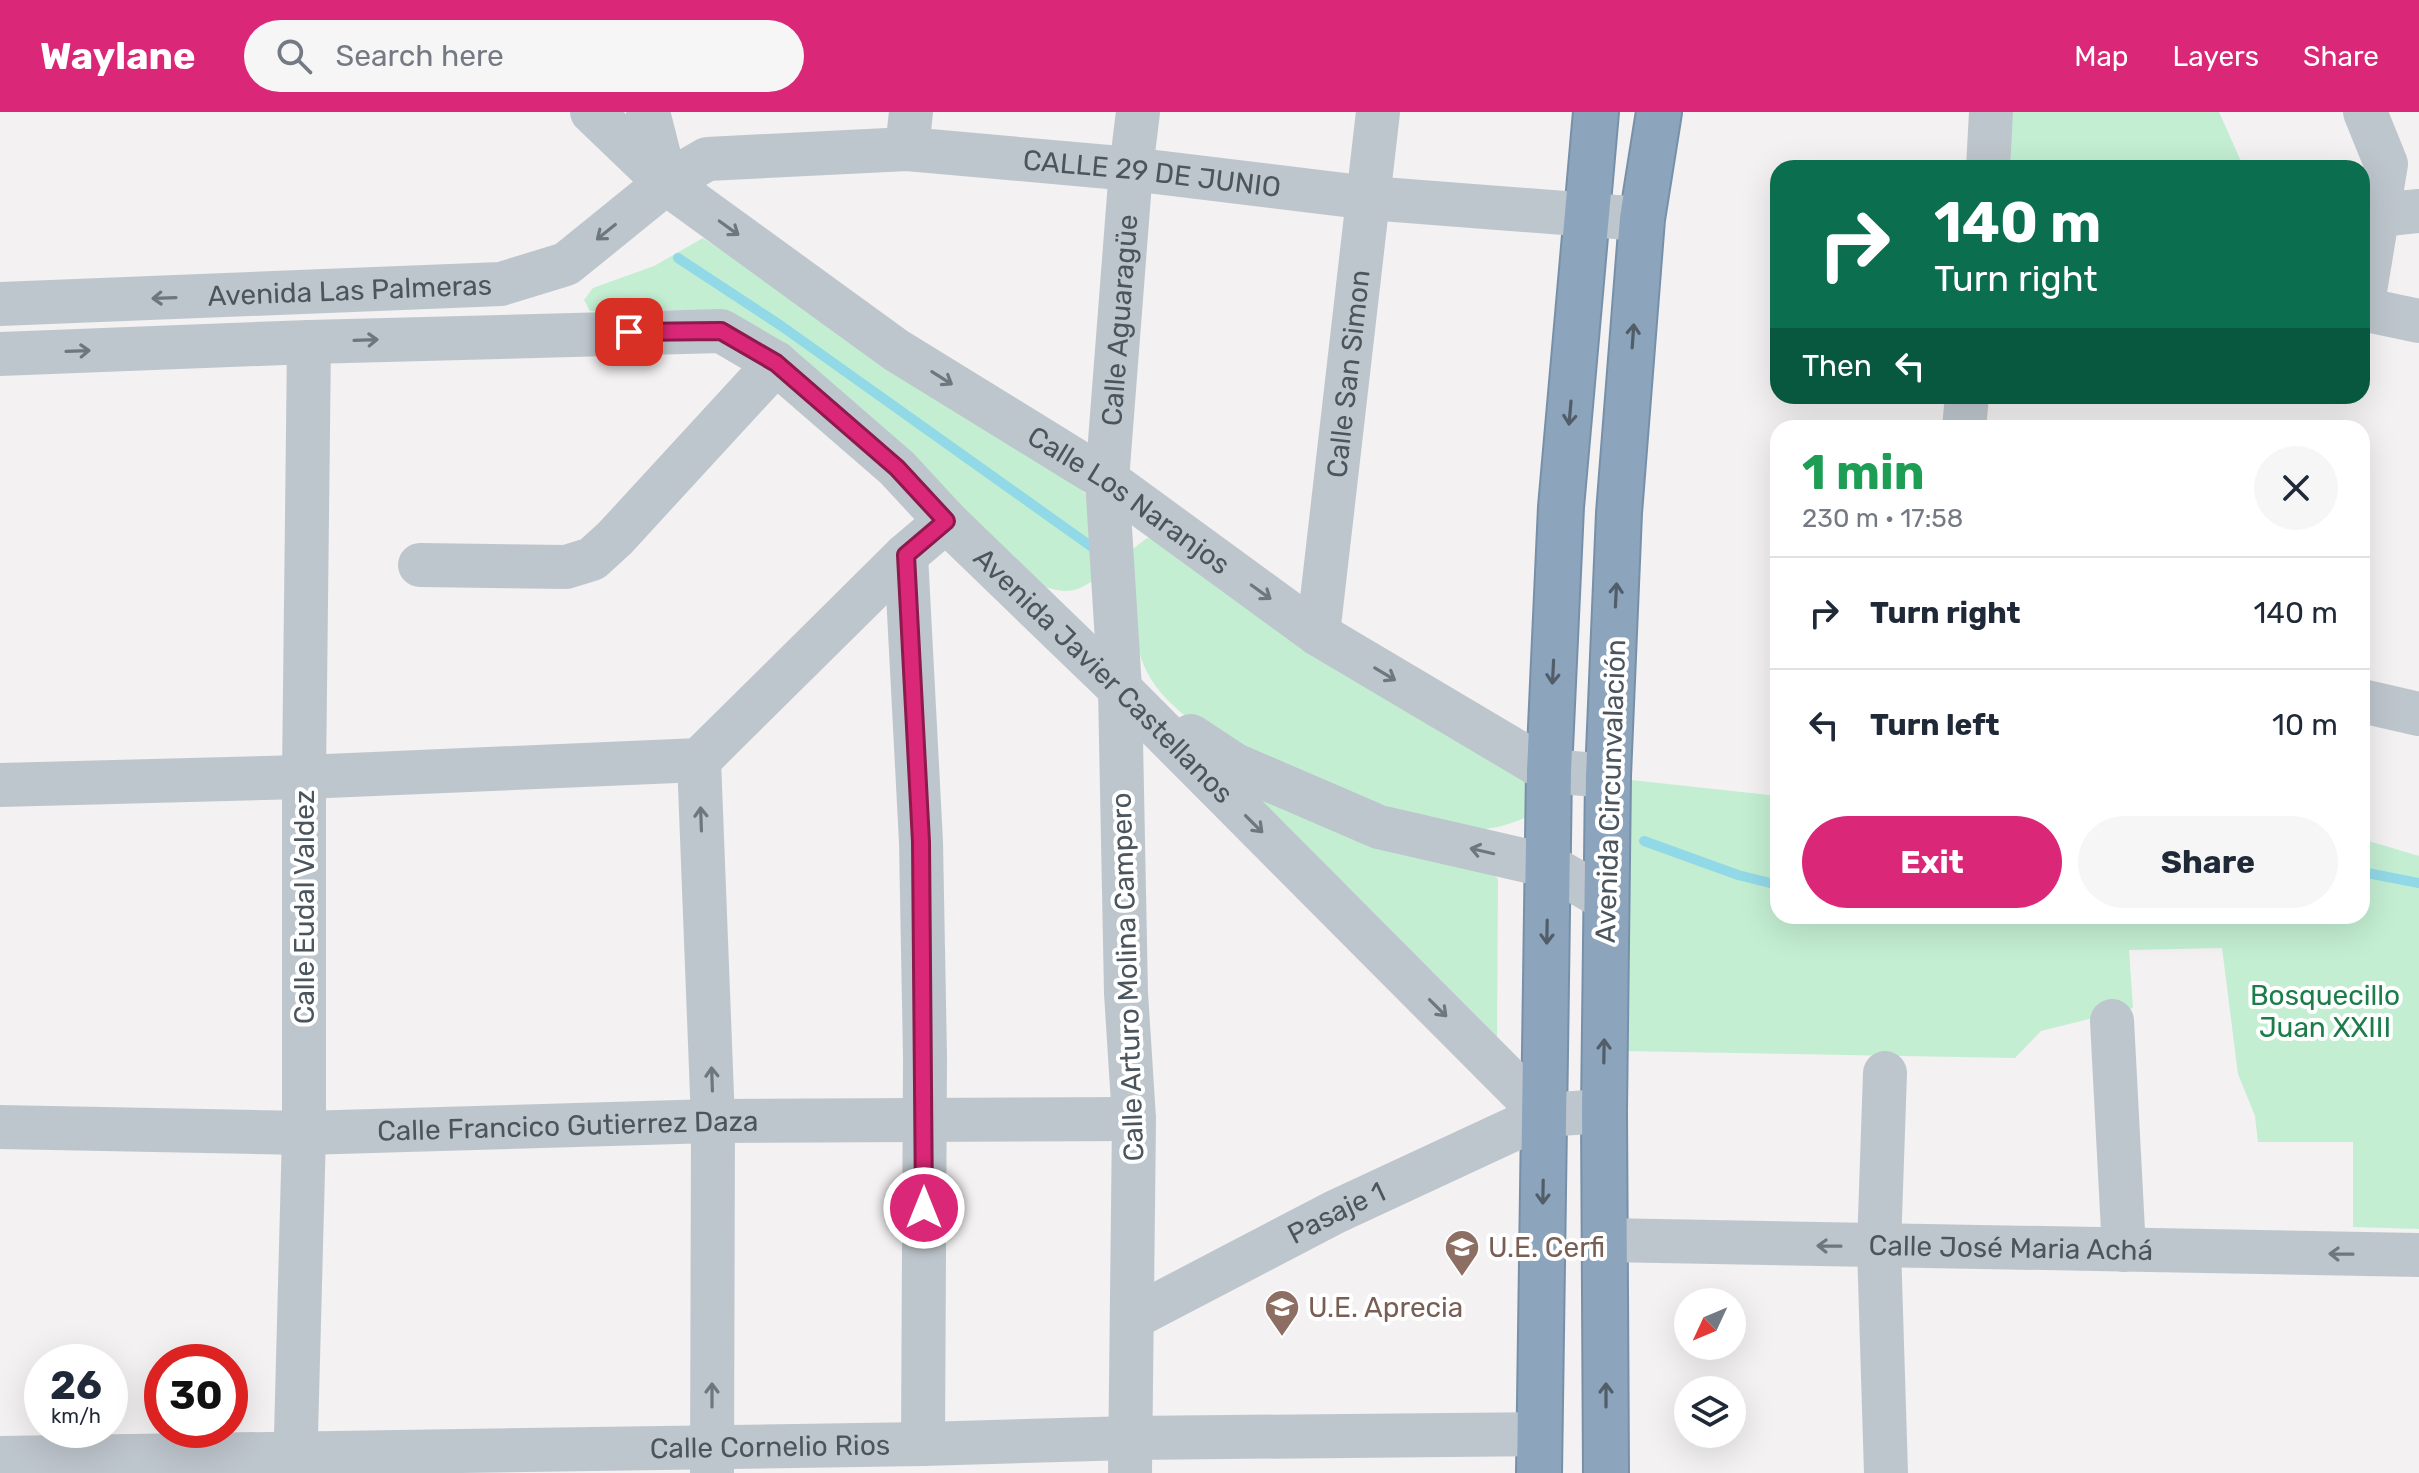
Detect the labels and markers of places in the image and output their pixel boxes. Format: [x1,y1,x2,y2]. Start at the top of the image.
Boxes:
pin [595,298,663,366]
school or university icon: U.E. Cerfi [1443,1228,1481,1278]
place label: U.E. Cerfi [1488,1231,1605,1264]
school or university icon: U.E. Aprecia [1263,1288,1301,1338]
place label: U.E. Aprecia [1308,1291,1463,1324]

